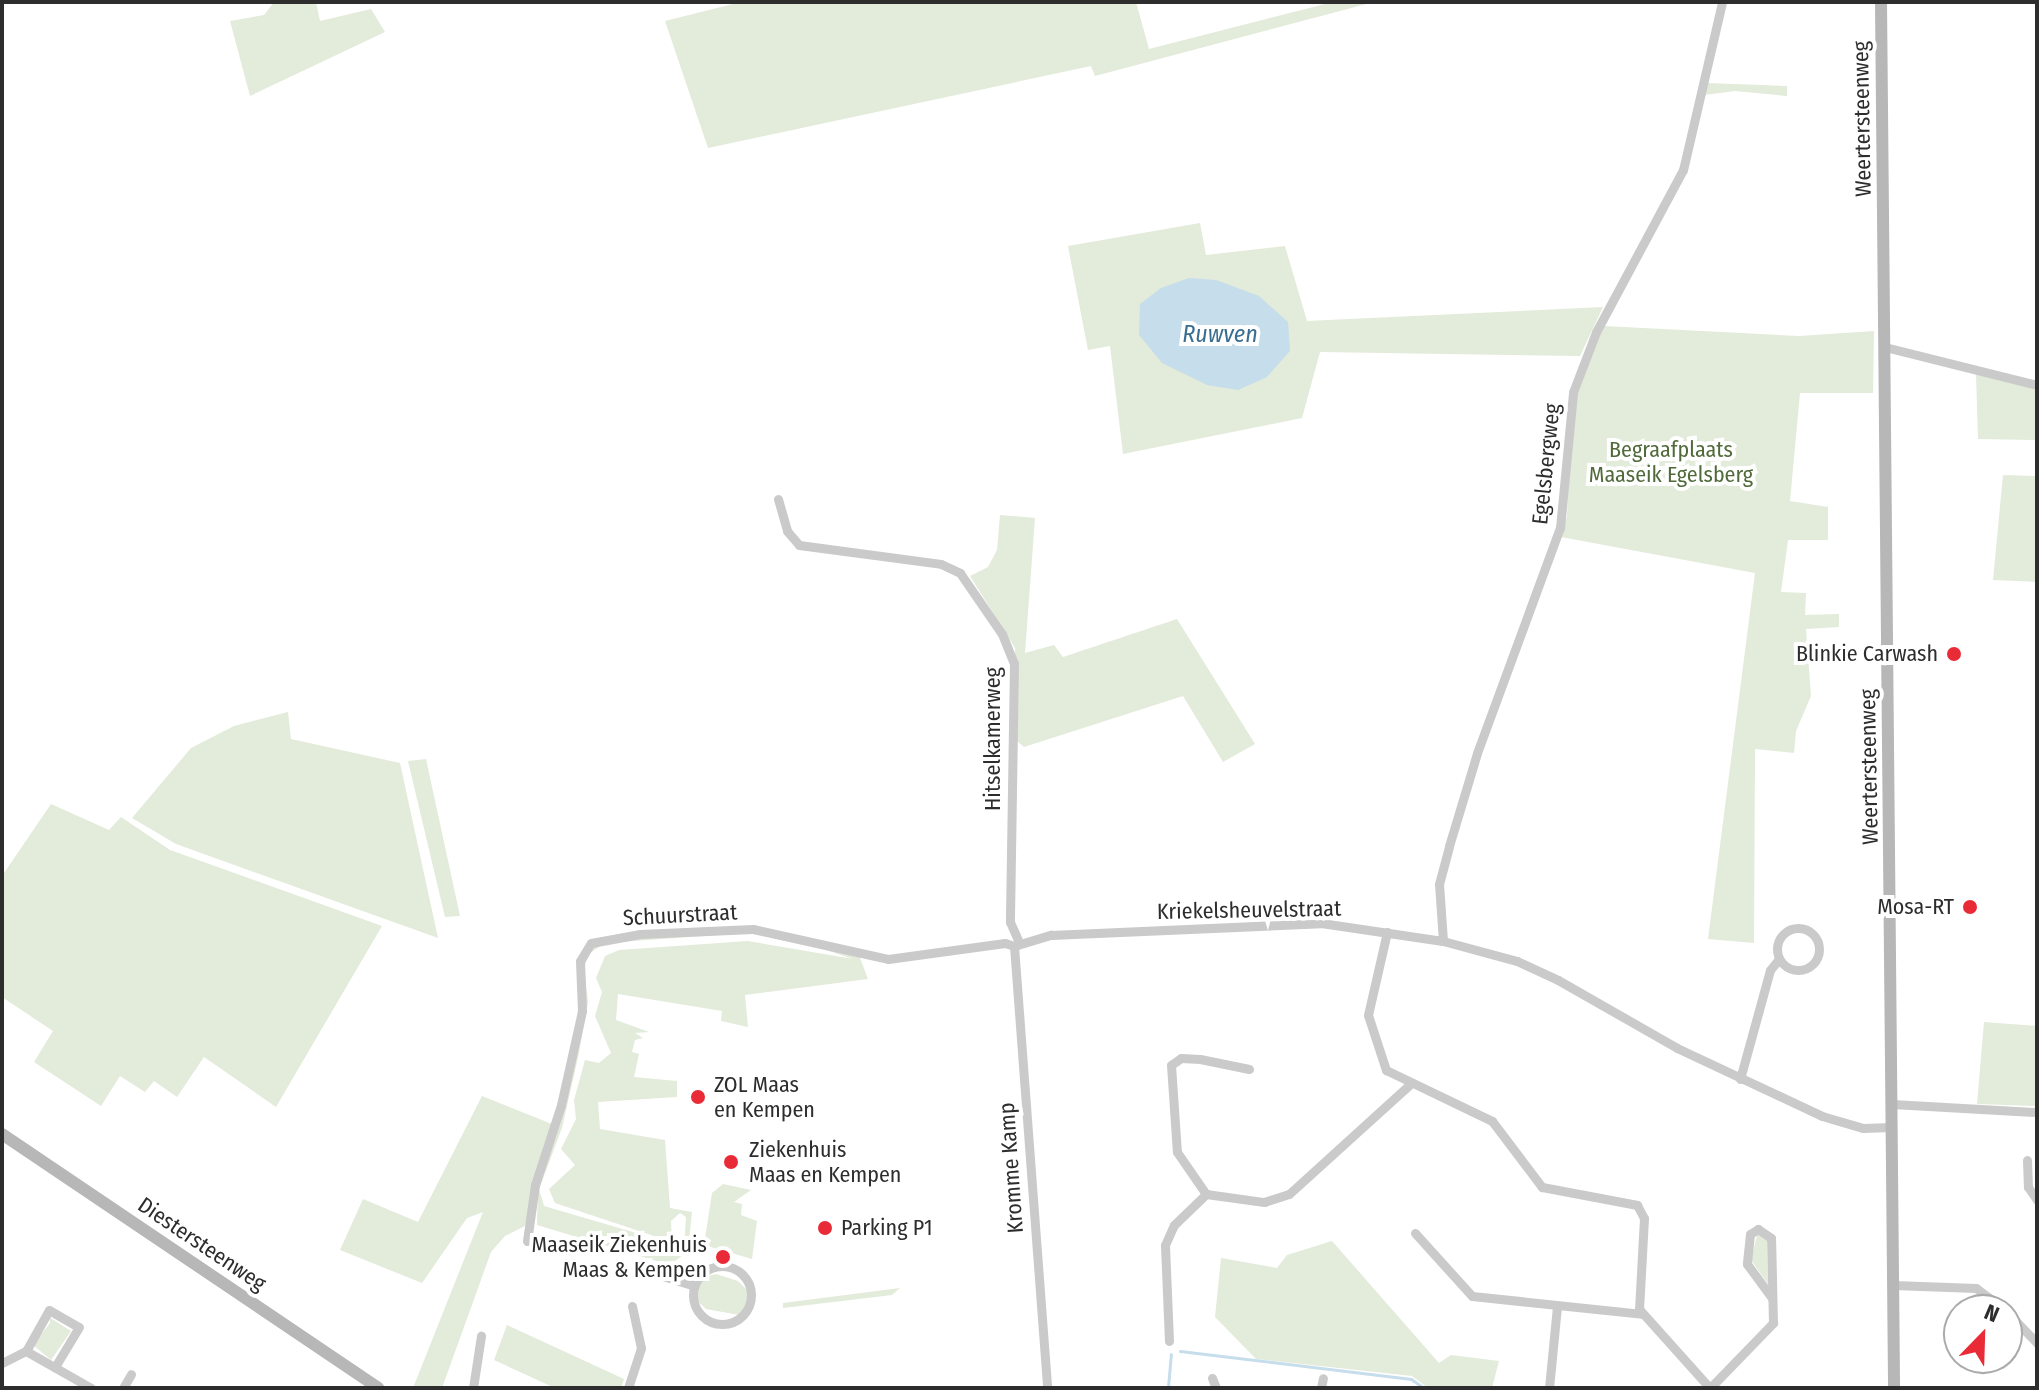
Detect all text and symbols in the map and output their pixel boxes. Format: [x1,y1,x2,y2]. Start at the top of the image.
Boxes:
street label: Weertersteenweg [1847,41,1877,197]
water label: Ruwven [1182,321,1258,349]
street label: Egelsbergweg [1527,402,1565,526]
park label: Begraafplaats Maaseik Egelsberg [1589,436,1753,488]
place label: Blinkie Carwash [1796,641,1938,667]
marker: Blinkie Carwash [1945,645,1963,663]
street label: Hitselkamerweg [980,667,1006,811]
street label: Weertersteenweg [1854,689,1884,845]
place label: Mosa-RT [1877,894,1954,920]
street label: Kriekelsheuvelstraat [1157,895,1341,925]
marker: Mosa-RT [1961,898,1979,916]
street label: Schuurstraat [622,899,738,931]
place label: ZOL Maas en Kempen [714,1071,815,1122]
marker: ZOL Maas en Kempen [689,1088,707,1106]
street label: Kromme Kamp [993,1102,1029,1234]
place label: Ziekenhuis Maas en Kempen [749,1136,901,1188]
marker: Ziekenhuis Maas en Kempen [720,1151,742,1173]
street label: Diestersteenweg [133,1191,271,1297]
place label: Parking P1 [841,1215,933,1241]
marker: Parking P1 [816,1219,834,1237]
place label: Maaseik Ziekenhuis Maas & Kempen [531,1231,707,1282]
marker: Maaseik Ziekenhuis Maas & Kempen [714,1248,732,1266]
north arrow [1943,1294,2023,1374]
text: N [1980,1298,2003,1328]

